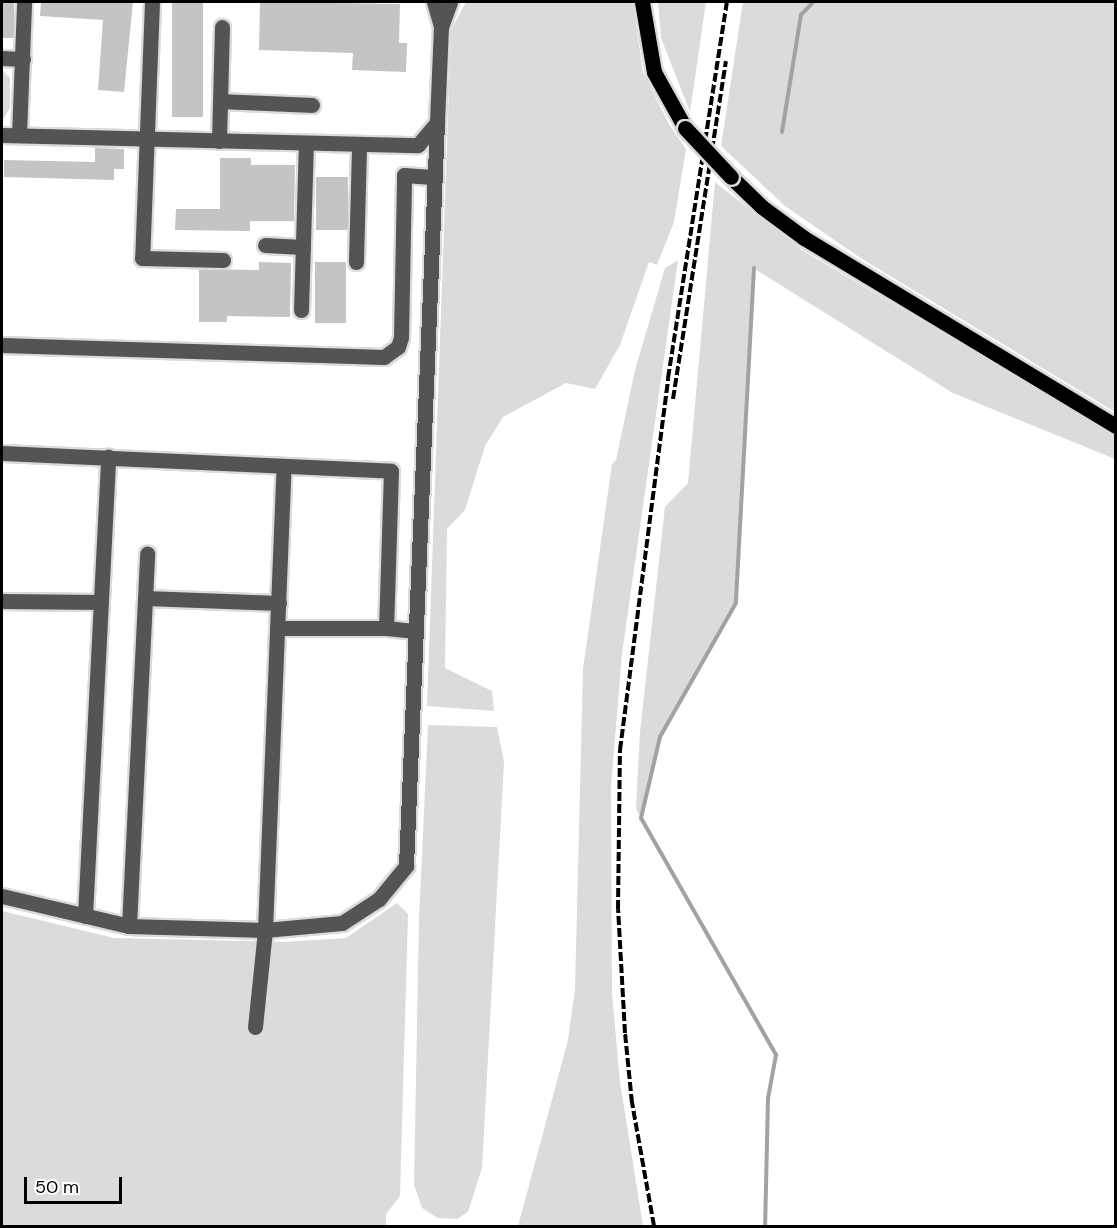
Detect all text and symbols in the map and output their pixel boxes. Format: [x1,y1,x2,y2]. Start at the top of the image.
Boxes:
scale bar [27,1165,124,1203]
text: 50 m [35,1175,79,1199]

